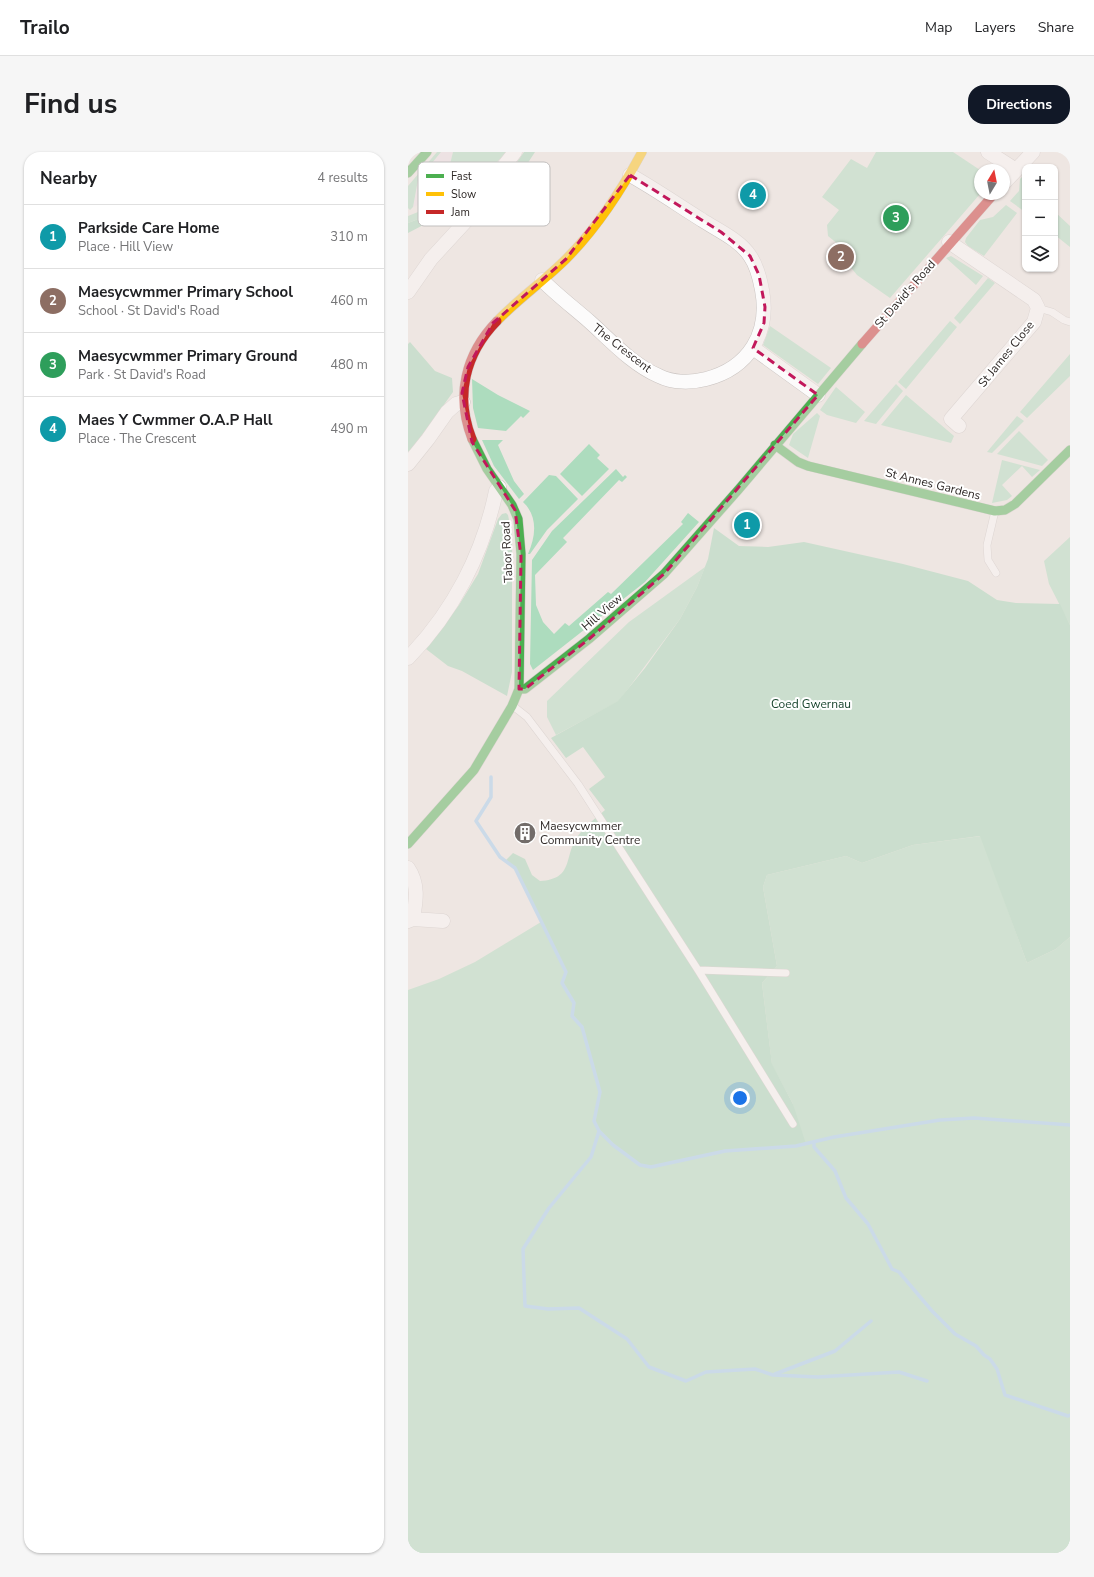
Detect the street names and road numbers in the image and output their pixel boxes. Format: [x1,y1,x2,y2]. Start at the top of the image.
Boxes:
street label: St David's Road [871,257,939,331]
street label: St James Close [974,318,1038,390]
street label: The Crescent [589,320,655,377]
street label: St Annes Gardens [884,464,982,504]
street label: Tabor Road [497,521,517,583]
street label: Hill View [578,590,626,634]

